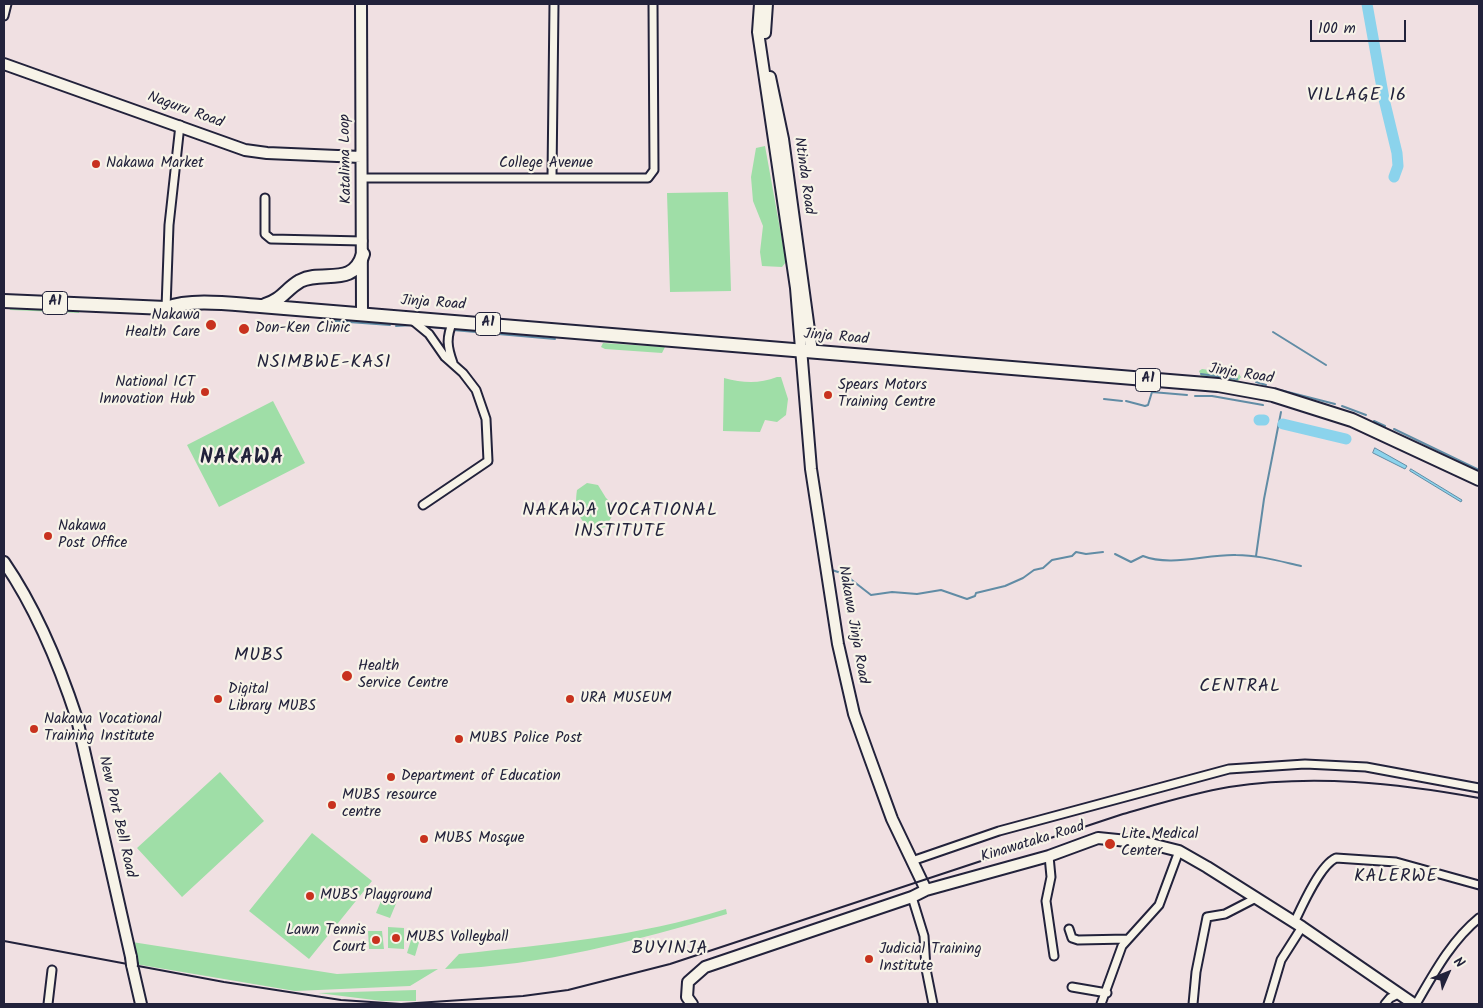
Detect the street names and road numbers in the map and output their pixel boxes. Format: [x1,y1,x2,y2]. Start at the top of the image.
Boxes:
street label: Naguru Road [144,89,226,133]
street label: Katalima Loop [337,114,357,204]
street label: Ntinda Road [789,136,817,216]
street label: College Avenue [499,155,593,173]
road number: A1 [42,292,68,314]
street label: Jinja Road [400,293,466,315]
road number: A1 [476,312,500,336]
street label: Jinja Road [803,326,869,350]
street label: Jinja Road [1207,361,1275,389]
road number: A1 [1136,368,1160,392]
street label: Nakawa Jinja Road [833,564,871,686]
street label: New Port Bell Road [93,754,139,880]
street label: Kinawataka Road [979,819,1087,867]

